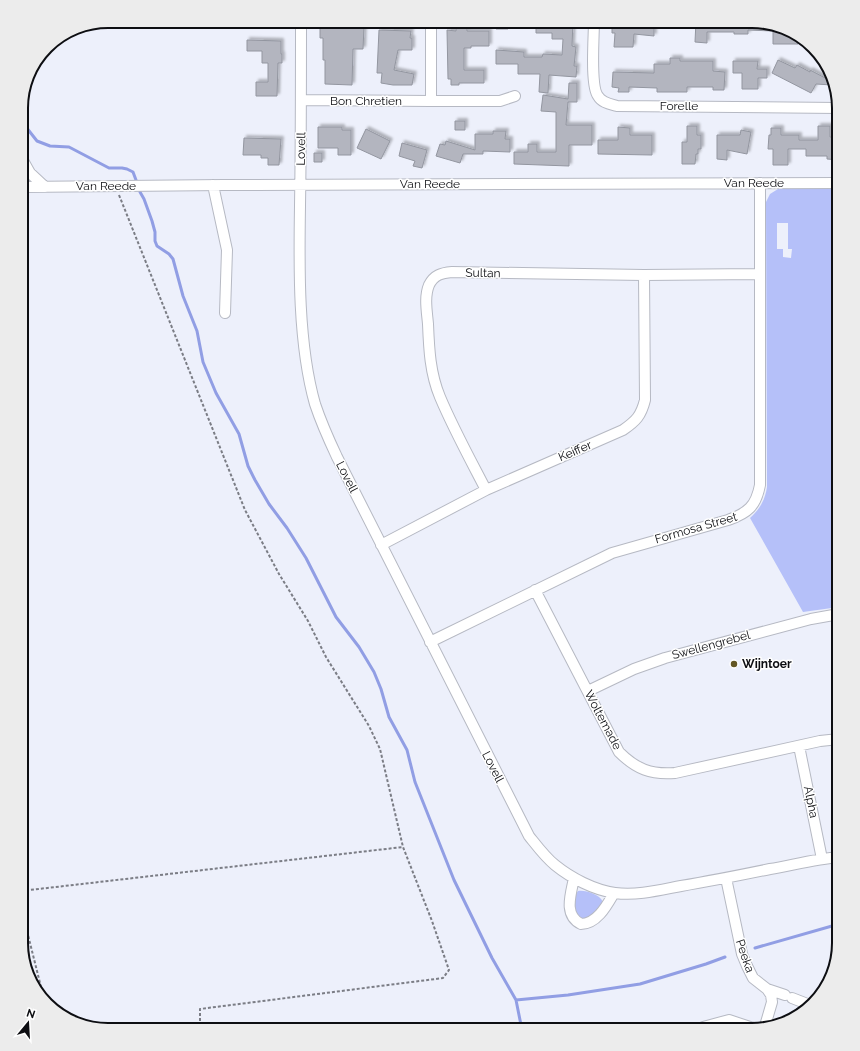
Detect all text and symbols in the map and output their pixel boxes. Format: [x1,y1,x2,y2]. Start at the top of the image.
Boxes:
street label: Bon Chretien [330,94,402,108]
street label: Forelle [660,99,698,113]
street label: Lovell [294,131,308,166]
street label: Van Reede [724,176,784,190]
street label: Van Reede [400,177,460,191]
street label: Van Reede [76,179,136,193]
street label: Sultan [465,266,501,280]
street label: Keiffer [556,437,595,464]
street label: Lovell [333,459,361,496]
street label: Formosa Street [653,510,739,546]
street label: Swellengrebel [670,628,752,662]
place label: Wijntoer [742,657,792,671]
marker: Wijntoer [729,659,739,669]
street label: Woltemade [582,688,624,752]
street label: Lovell [479,749,507,786]
street label: Alpha [801,785,821,819]
street label: Peeka [733,937,757,975]
north arrow [8,1003,48,1043]
text: N [25,1006,37,1021]

